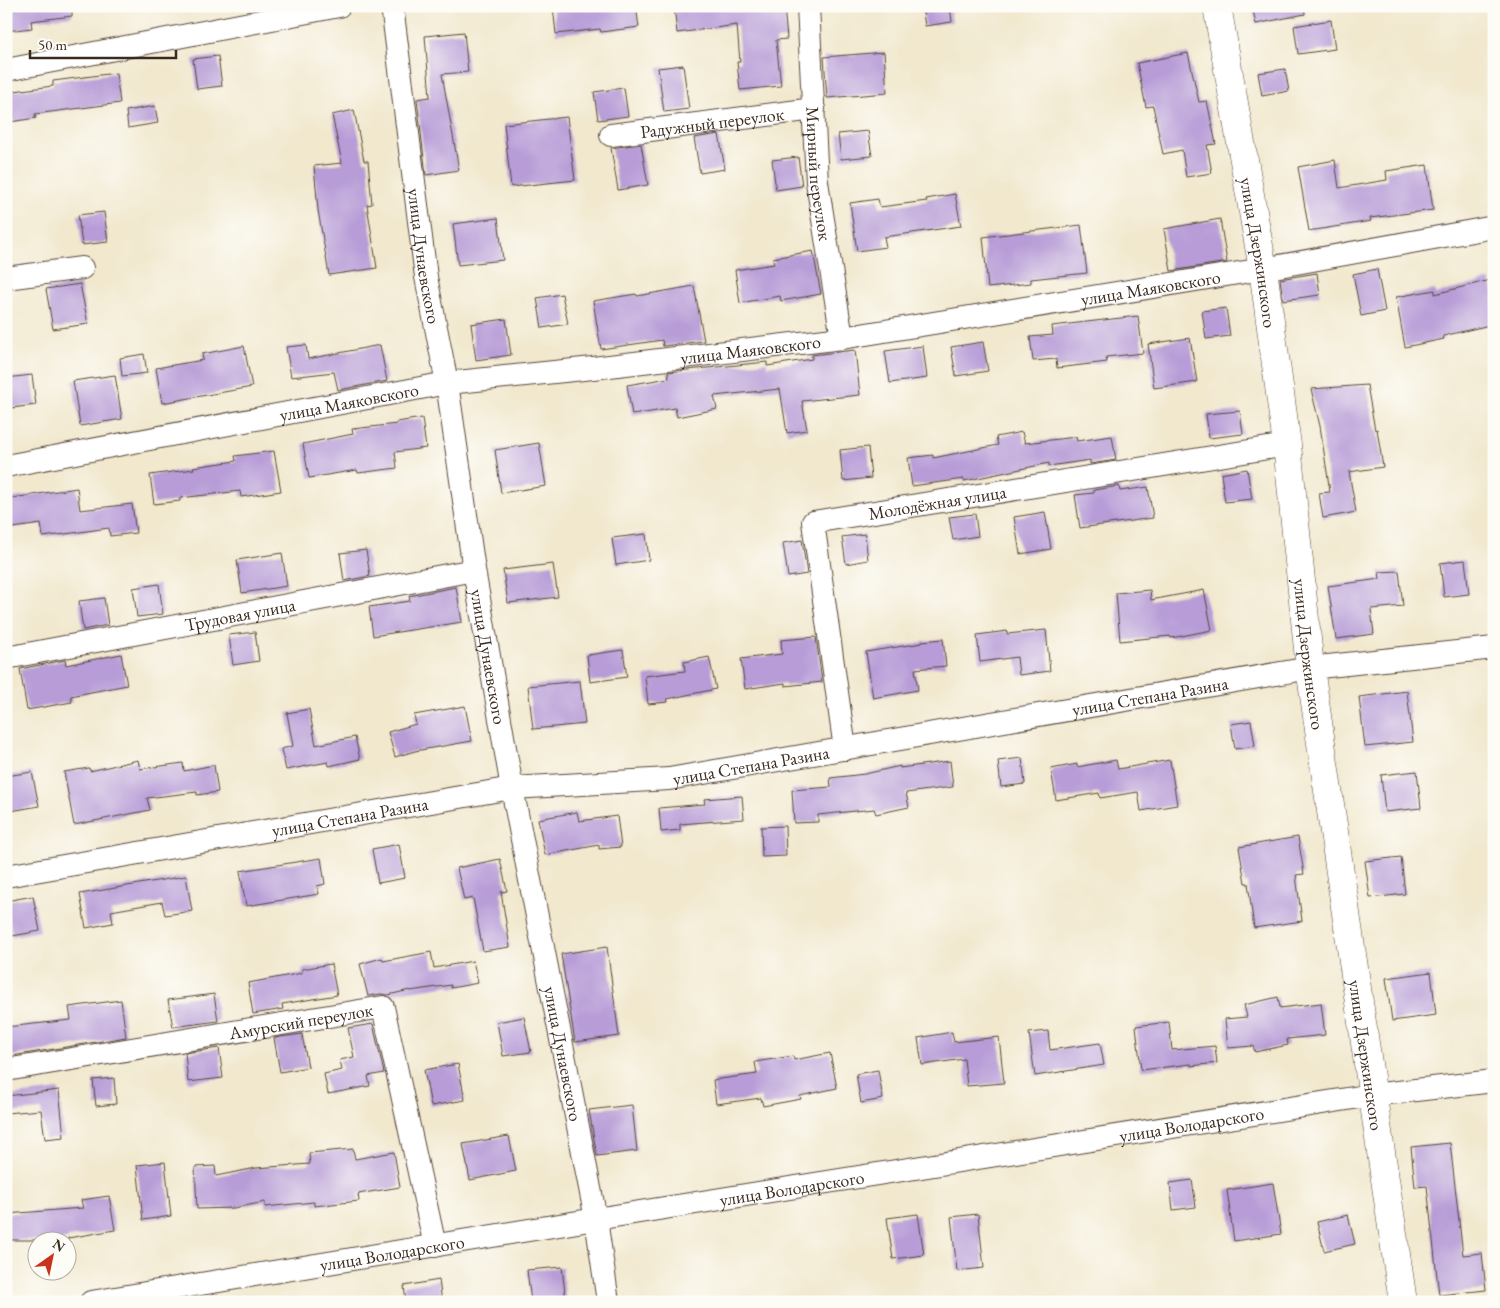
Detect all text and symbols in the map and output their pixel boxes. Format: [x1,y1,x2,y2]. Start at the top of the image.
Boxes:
scale bar [30,28,176,60]
text: 50 m [38,35,67,54]
street label: Радужный переулок [639,101,786,143]
street label: Мирный переулок [802,106,838,243]
street label: улица Дзержинского [1236,175,1282,329]
street label: улица Дунаевского [403,187,447,326]
street label: улица Маяковского [1079,265,1222,310]
street label: улица Маяковского [679,329,822,369]
street label: улица Маяковского [278,377,421,426]
street label: Молодёжная улица [867,479,1009,524]
street label: улица Дзержинского [1289,577,1330,731]
street label: улица Дунаевского [466,587,512,726]
street label: Трудовая улица [183,592,298,636]
street label: улица Степана Разина [1070,671,1231,721]
street label: улица Степана Разина [671,740,832,790]
street label: улица Степана Разина [270,791,431,841]
street label: улица Дзержинского [1344,978,1389,1132]
street label: улица Дунаевского [539,984,588,1123]
street label: Амурский переулок [226,997,375,1044]
street label: улица Володарского [1118,1101,1266,1147]
street label: улица Володарского [718,1165,866,1211]
street label: улица Володарского [318,1229,466,1276]
north arrow [28,1230,78,1280]
text: N [49,1234,69,1256]

